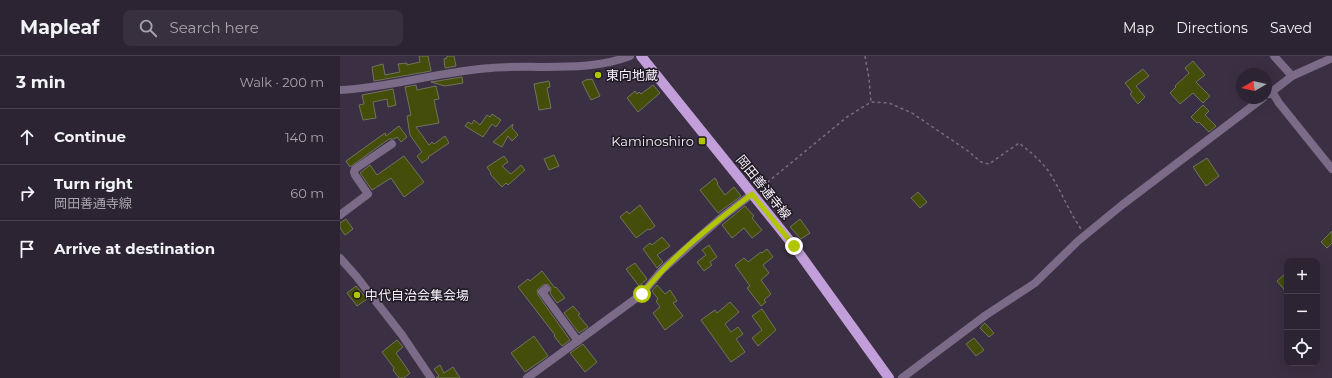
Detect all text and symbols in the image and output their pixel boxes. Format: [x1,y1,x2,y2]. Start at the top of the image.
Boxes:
search box [123,10,403,46]
text: Mapleaf [20,16,99,39]
icon: search [137,17,159,39]
text: Search here [169,18,259,37]
text: Map [1123,19,1154,37]
text: Directions [1176,19,1248,37]
text: Saved [1270,19,1312,37]
place label: 東向地蔵 [606,67,658,83]
north arrow [1236,68,1272,104]
marker: 東向地蔵 [593,70,603,80]
text: 3 min [16,72,66,92]
text: Walk · 200 m [239,74,324,90]
icon: ahead [16,126,38,148]
text: Continue [54,127,126,146]
text: 140 m [285,129,324,145]
place label: Kaminoshiro [611,133,694,149]
marker: Kaminoshiro [697,136,707,146]
street label: 岡田善通寺線 [733,152,795,222]
text: Turn right [54,174,133,193]
icon: right [16,182,38,204]
text: 60 m [290,185,324,201]
text: 岡田善通寺線 [54,195,132,211]
route end [785,237,803,255]
icon: arrive [16,238,38,260]
text: Arrive at destination [54,239,215,258]
map controls [1284,258,1320,366]
button: + [1284,258,1320,294]
route start [633,285,651,303]
place label: 中代自治会集会場 [365,287,469,303]
marker: 中代自治会集会場 [352,290,362,300]
button: − [1284,294,1320,330]
button: locate [1284,330,1320,366]

